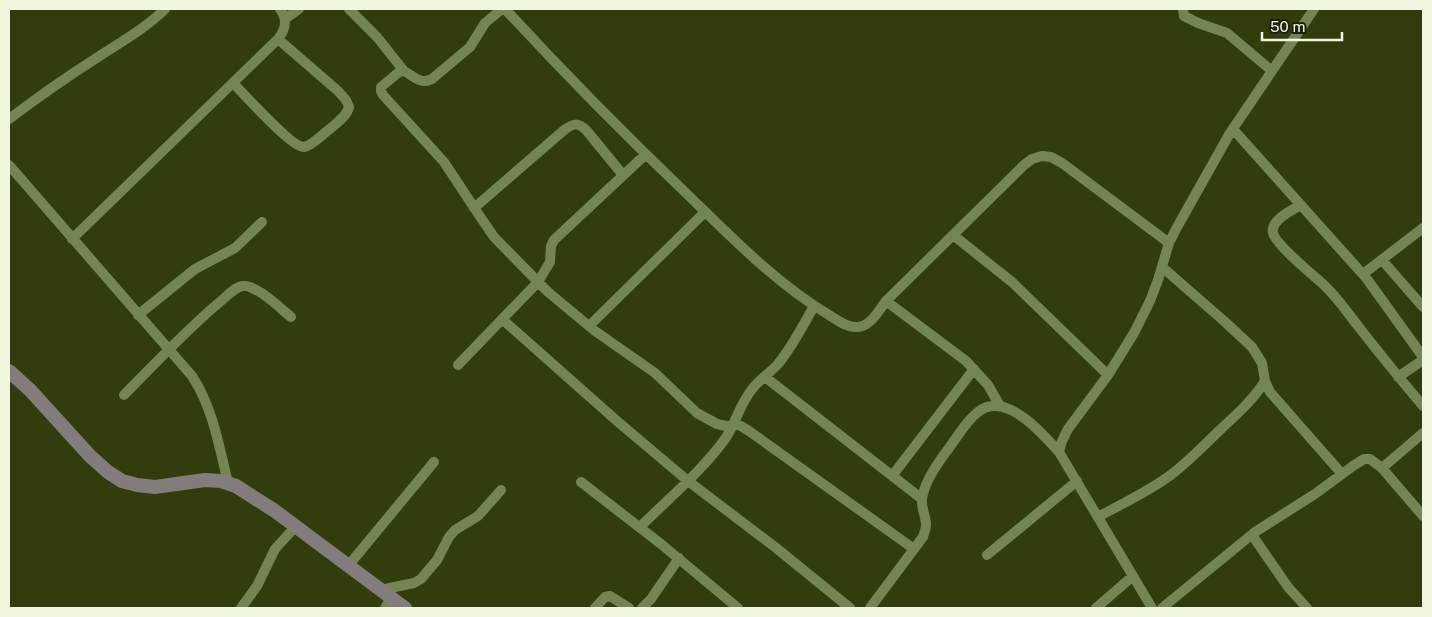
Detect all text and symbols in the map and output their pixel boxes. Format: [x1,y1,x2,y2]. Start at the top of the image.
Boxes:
scale bar [1262,10,1342,42]
text: 50 m [1270,18,1305,35]

